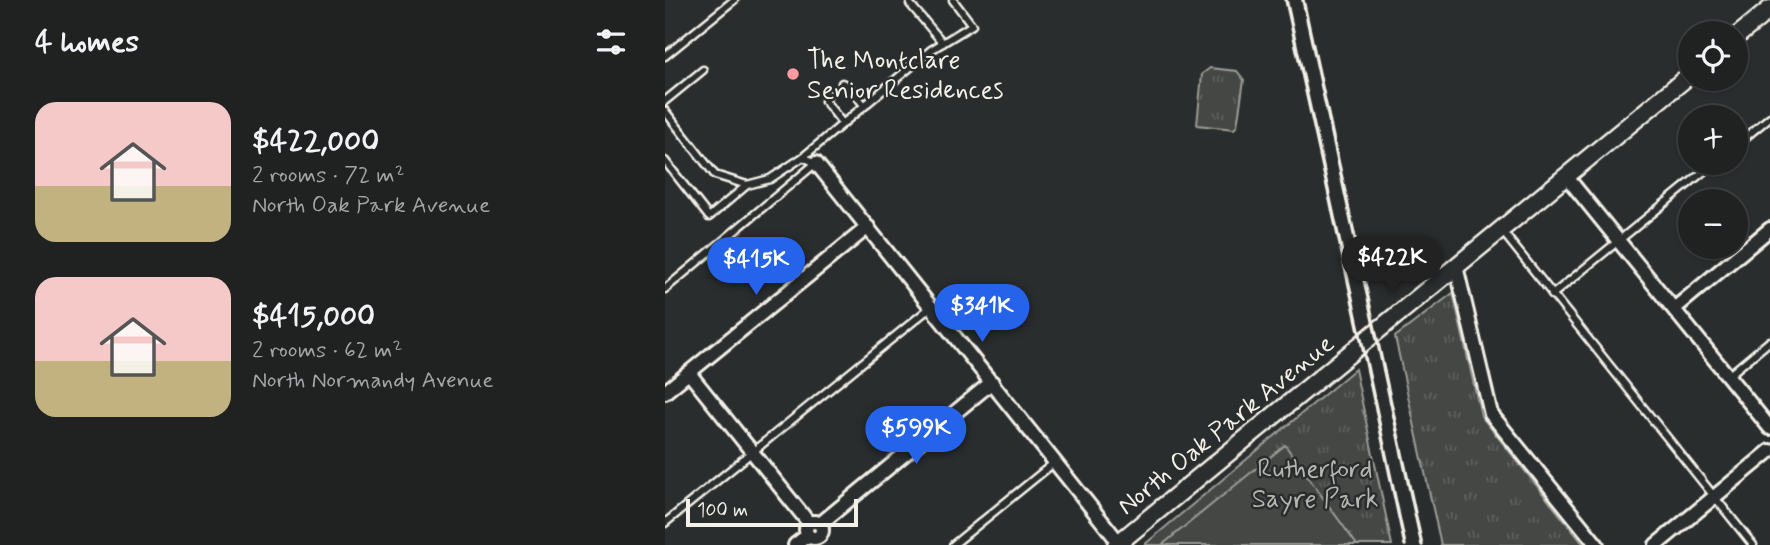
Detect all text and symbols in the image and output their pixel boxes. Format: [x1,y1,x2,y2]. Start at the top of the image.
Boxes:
map controls [1678,21,1748,259]
button: locate [1678,21,1748,91]
text: 4 homes [35,23,139,62]
icon: filters [592,23,630,61]
place label: The Montclare Senior Residences [807,44,1004,108]
marker: The Montclare Senior Residences [785,66,801,82]
button: + [1678,105,1748,175]
text: $422,000 [252,122,379,161]
icon: home [91,130,175,214]
text: 2 rooms · 72 m² [252,161,405,191]
button: − [1678,189,1748,259]
text: North Oak Park Avenue [252,191,490,221]
pin: $422K [1343,236,1441,295]
pin: $415K [707,238,805,297]
text: $422K [1358,243,1427,273]
text: $415K [723,245,789,275]
pin: $341K [933,284,1031,344]
text: $341K [950,292,1014,322]
text: $415,000 [252,297,375,336]
icon: home [91,305,175,389]
street label: North Oak Park Avenue [1111,327,1342,524]
text: 2 rooms · 62 m² [252,336,403,366]
text: North Normandy Avenue [252,366,494,396]
pin: $599K [867,406,965,466]
text: $599K [881,414,951,444]
park label: Rutherford Sayre Park [1252,453,1378,517]
scale bar [686,496,857,528]
text: 100 m [697,498,748,523]

